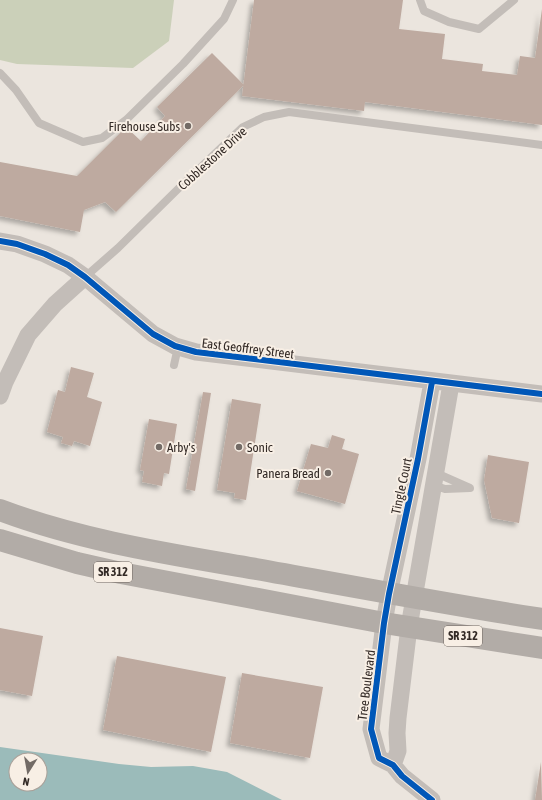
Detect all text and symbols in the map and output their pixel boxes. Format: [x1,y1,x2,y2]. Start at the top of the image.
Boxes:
place label: Firehouse Subs [109,119,180,134]
marker: Firehouse Subs [183,121,193,131]
street label: Cobblestone Drive [175,124,250,193]
street label: East Geoffrey Street [201,335,295,362]
place label: Arby's [167,440,196,455]
place label: Sonic [247,440,273,455]
marker: Arby's [154,442,164,452]
marker: Sonic [234,442,244,452]
street label: Tingle Court [388,456,415,516]
place label: Panera Bread [256,466,320,481]
marker: Panera Bread [323,468,333,478]
road number: SR 312 [94,562,132,582]
road number: SR 312 [444,626,482,646]
street label: Tree Boulevard [355,649,378,721]
north arrow [8,752,48,792]
text: N [22,775,30,788]

